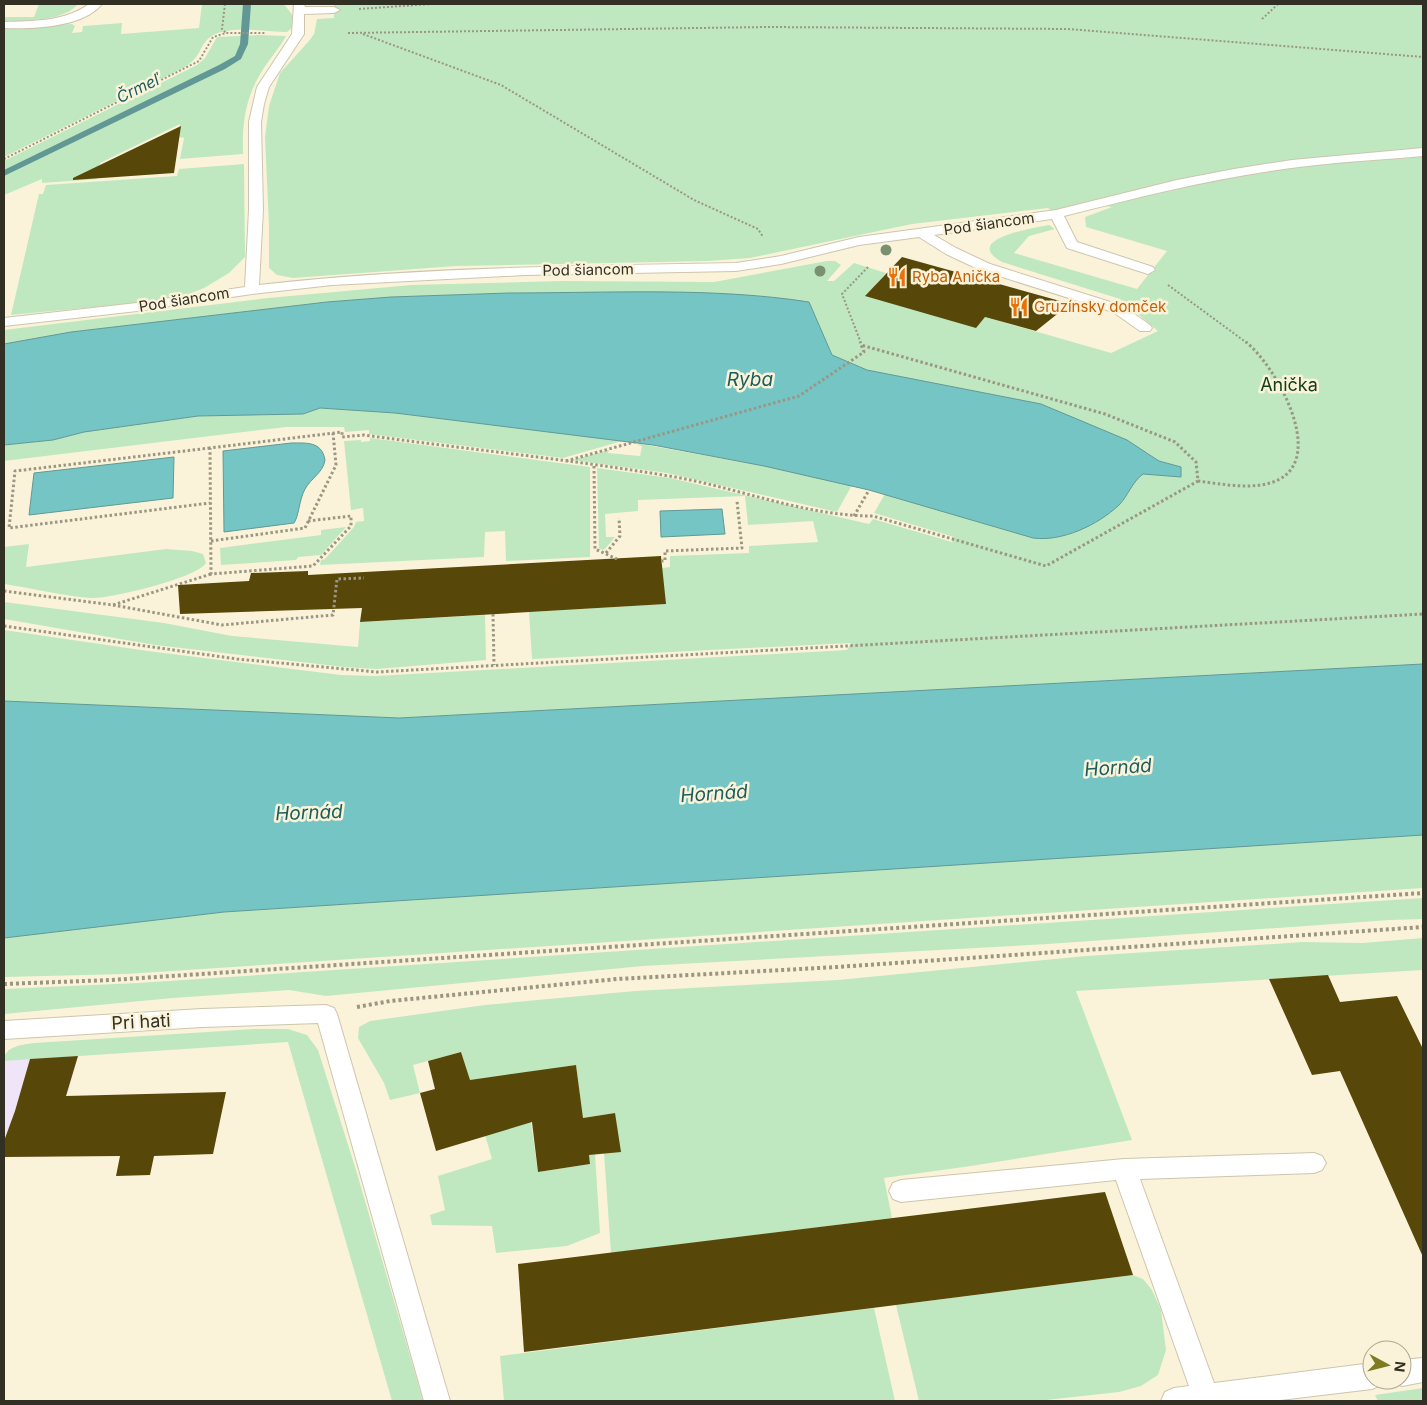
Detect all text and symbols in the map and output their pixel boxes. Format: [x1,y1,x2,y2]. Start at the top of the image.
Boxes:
water label: Črmeľ [113,68,165,107]
street label: Pod šiancom [942,208,1036,239]
street label: Pod šiancom [542,259,634,280]
restaurant icon: Ryba Anička [886,266,908,288]
place label: Ryba Anička [912,267,1000,286]
street label: Pod šiancom [137,283,231,316]
restaurant icon: Gruzínsky domček [1008,296,1030,318]
place label: Gruzínsky domček [1034,297,1167,316]
water label: Ryba [727,368,773,391]
park label: Anička [1260,374,1318,395]
water label: Hornád [1084,754,1153,781]
water label: Hornád [680,780,749,807]
water label: Hornád [275,800,344,825]
street label: Pri hati [111,1009,171,1034]
north arrow [1362,1340,1412,1390]
text: N [1391,1360,1409,1373]

